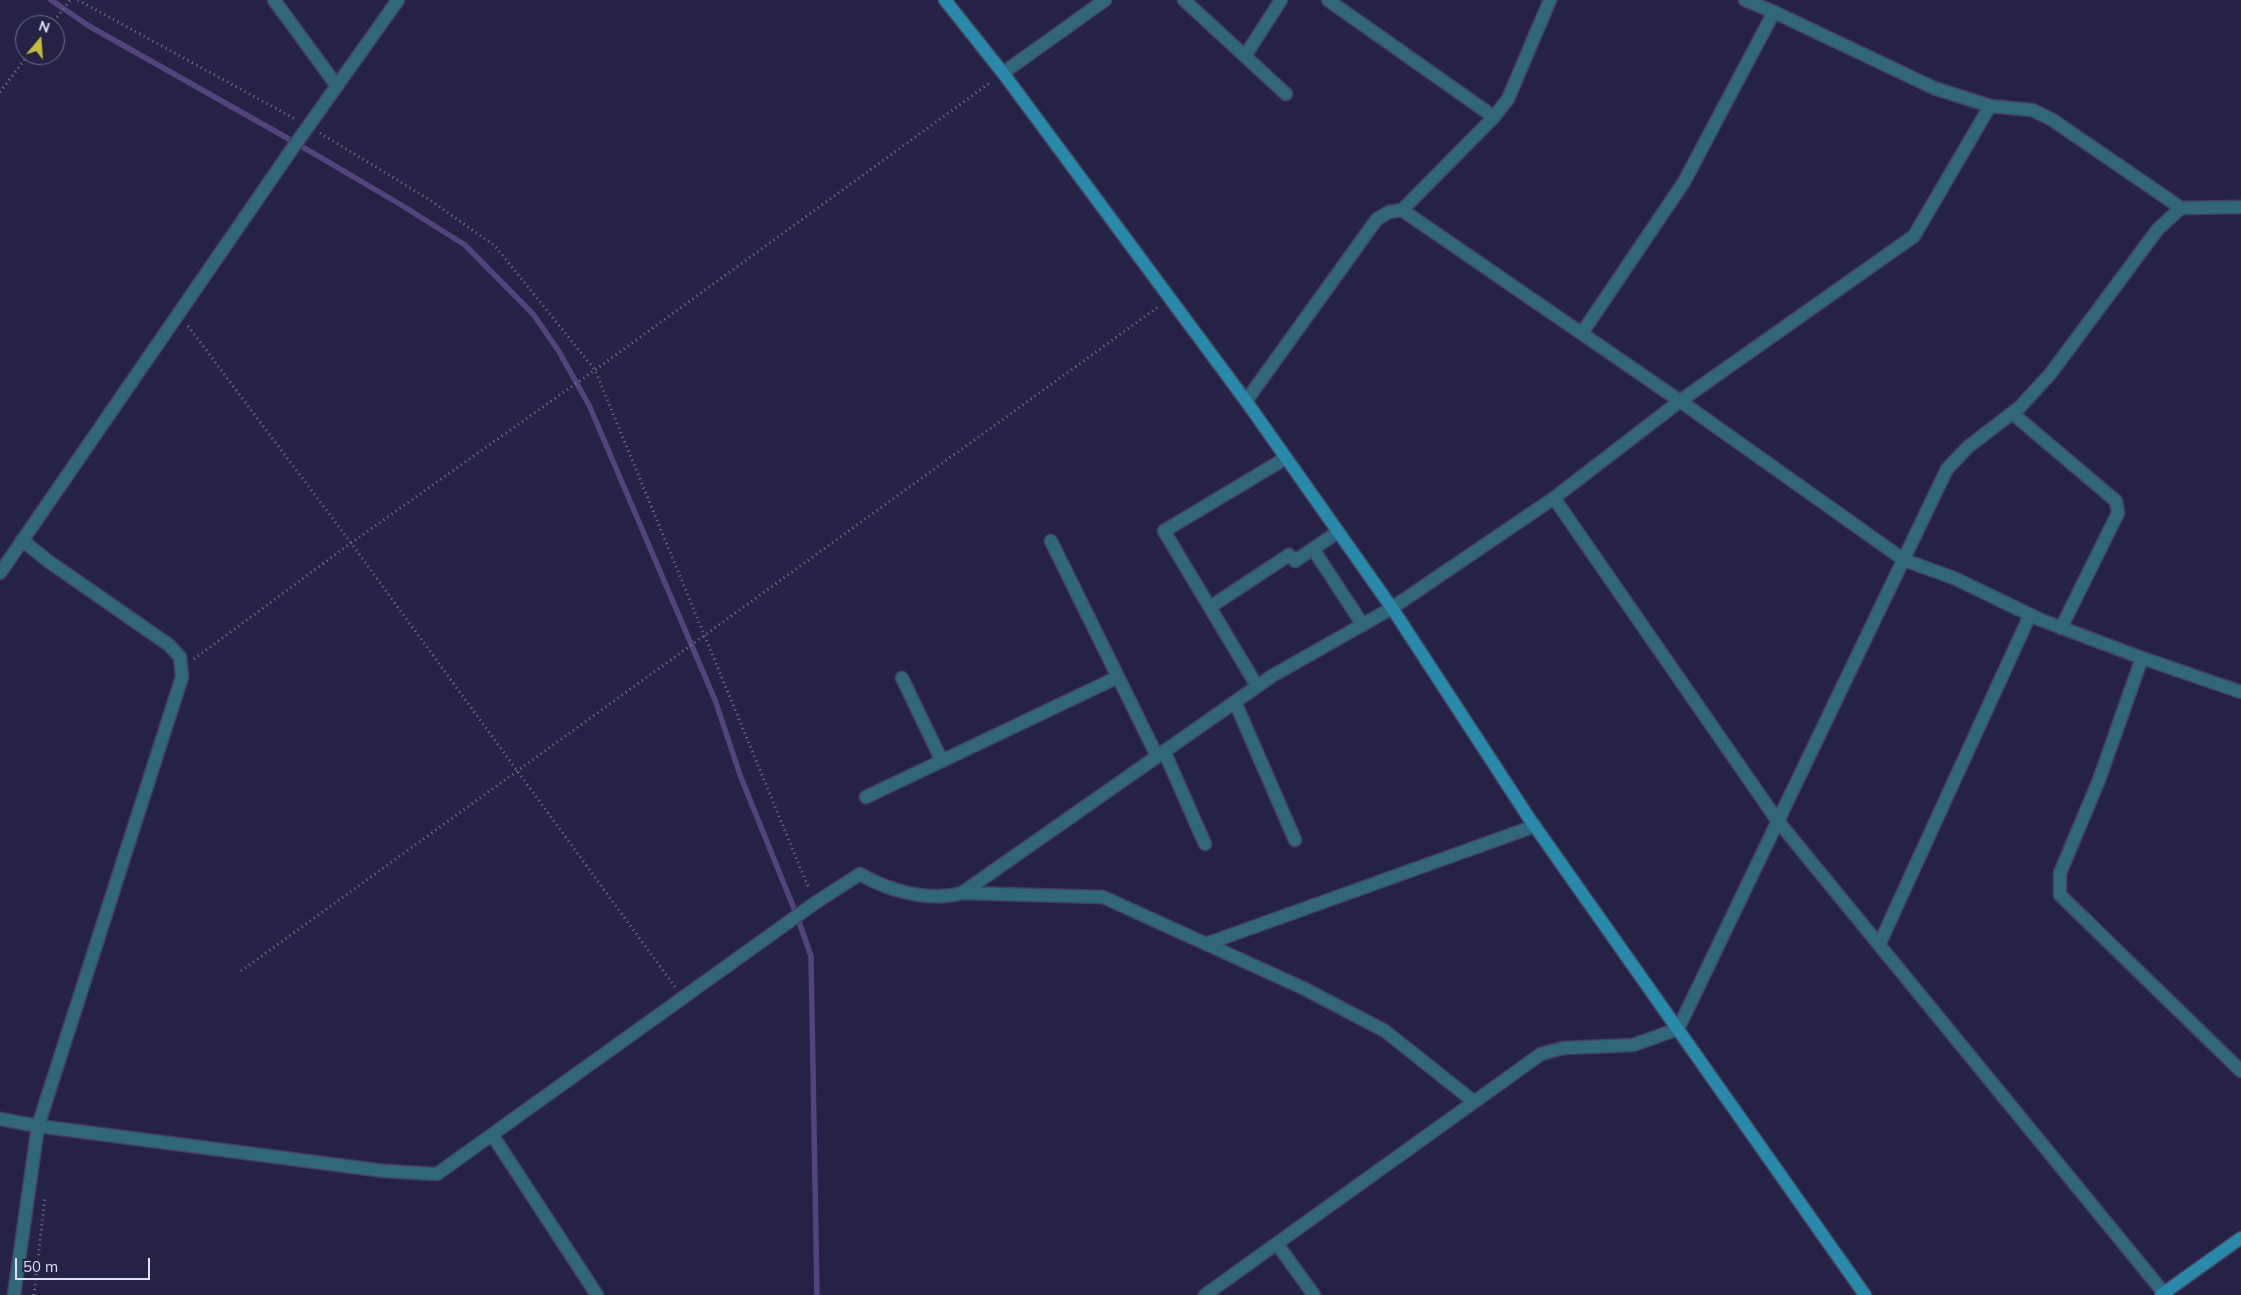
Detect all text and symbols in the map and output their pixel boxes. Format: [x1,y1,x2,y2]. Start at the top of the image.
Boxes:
north arrow [15,15,65,65]
text: N [37,16,52,37]
scale bar [18,1248,152,1280]
text: 50 m [23,1257,58,1276]

